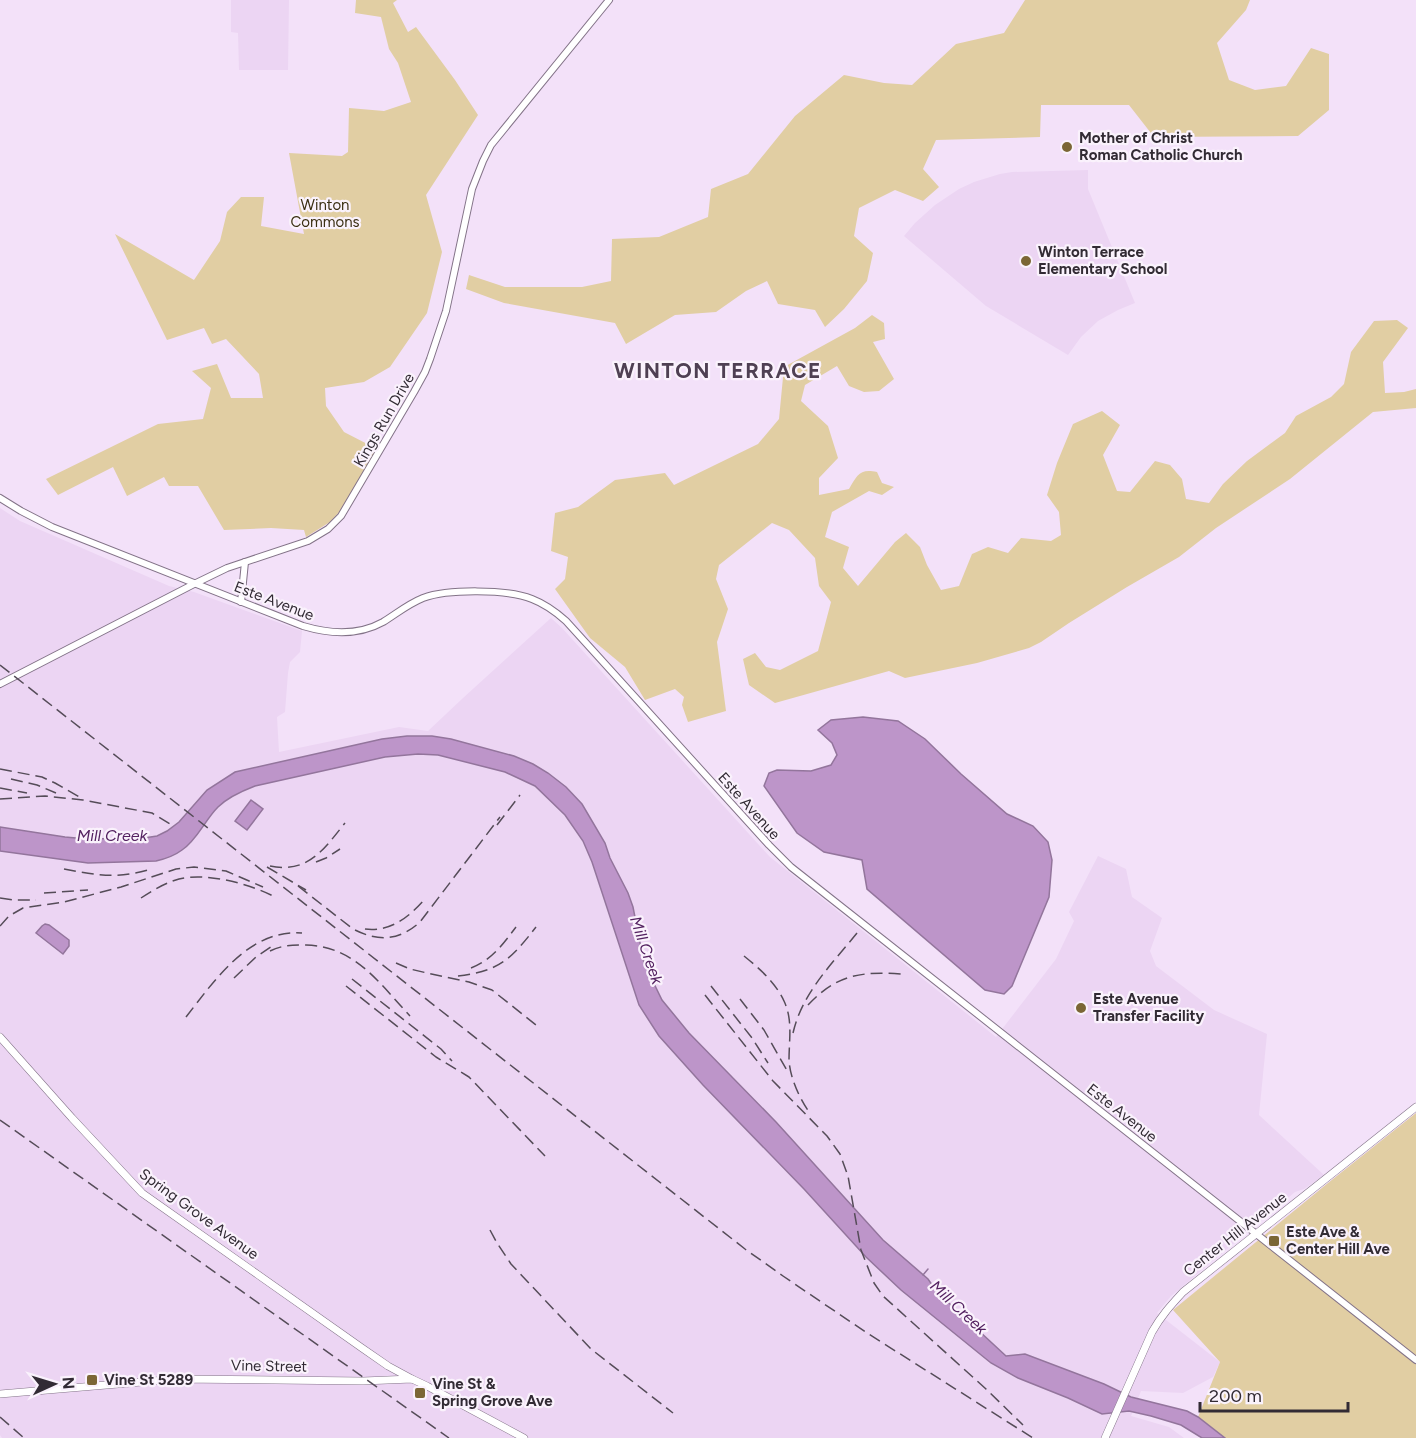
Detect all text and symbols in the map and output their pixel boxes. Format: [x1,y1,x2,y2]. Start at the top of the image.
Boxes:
place label: Mother of Christ Roman Catholic Church [1079,129,1242,164]
marker: Mother of Christ Roman Catholic Church [1060,140,1074,154]
park label: Winton Commons [290,196,360,231]
place label: Winton Terrace Elementary School [1038,243,1168,278]
marker: Winton Terrace Elementary School [1019,254,1033,268]
district label: WINTON TERRACE [614,358,822,383]
street label: Kings Run Drive [350,370,418,470]
street label: Este Avenue [232,578,316,624]
street label: Este Avenue [714,769,784,843]
water label: Mill Creek [77,826,149,845]
water label: Mill Creek [626,914,667,988]
place label: Este Avenue Transfer Facility [1093,990,1205,1025]
marker: Este Avenue Transfer Facility [1074,1001,1088,1015]
street label: Este Avenue [1083,1080,1161,1146]
street label: Spring Grove Avenue [136,1165,262,1263]
street label: Center Hill Avenue [1180,1188,1290,1280]
place label: Este Ave & Center Hill Ave [1286,1223,1390,1258]
marker: Este Ave & Center Hill Ave [1267,1234,1281,1248]
water label: Mill Creek [926,1276,992,1339]
north arrow [24,1354,84,1414]
street label: Vine Street [231,1356,308,1376]
place label: Vine St 5289 [104,1371,193,1389]
marker: Vine St 5289 [85,1373,99,1387]
place label: Vine St & Spring Grove Ave [432,1375,553,1410]
scale bar [1200,1375,1348,1413]
text: N [59,1376,78,1390]
text: 200 m [1209,1385,1262,1407]
marker: Vine St & Spring Grove Ave [413,1386,427,1400]

